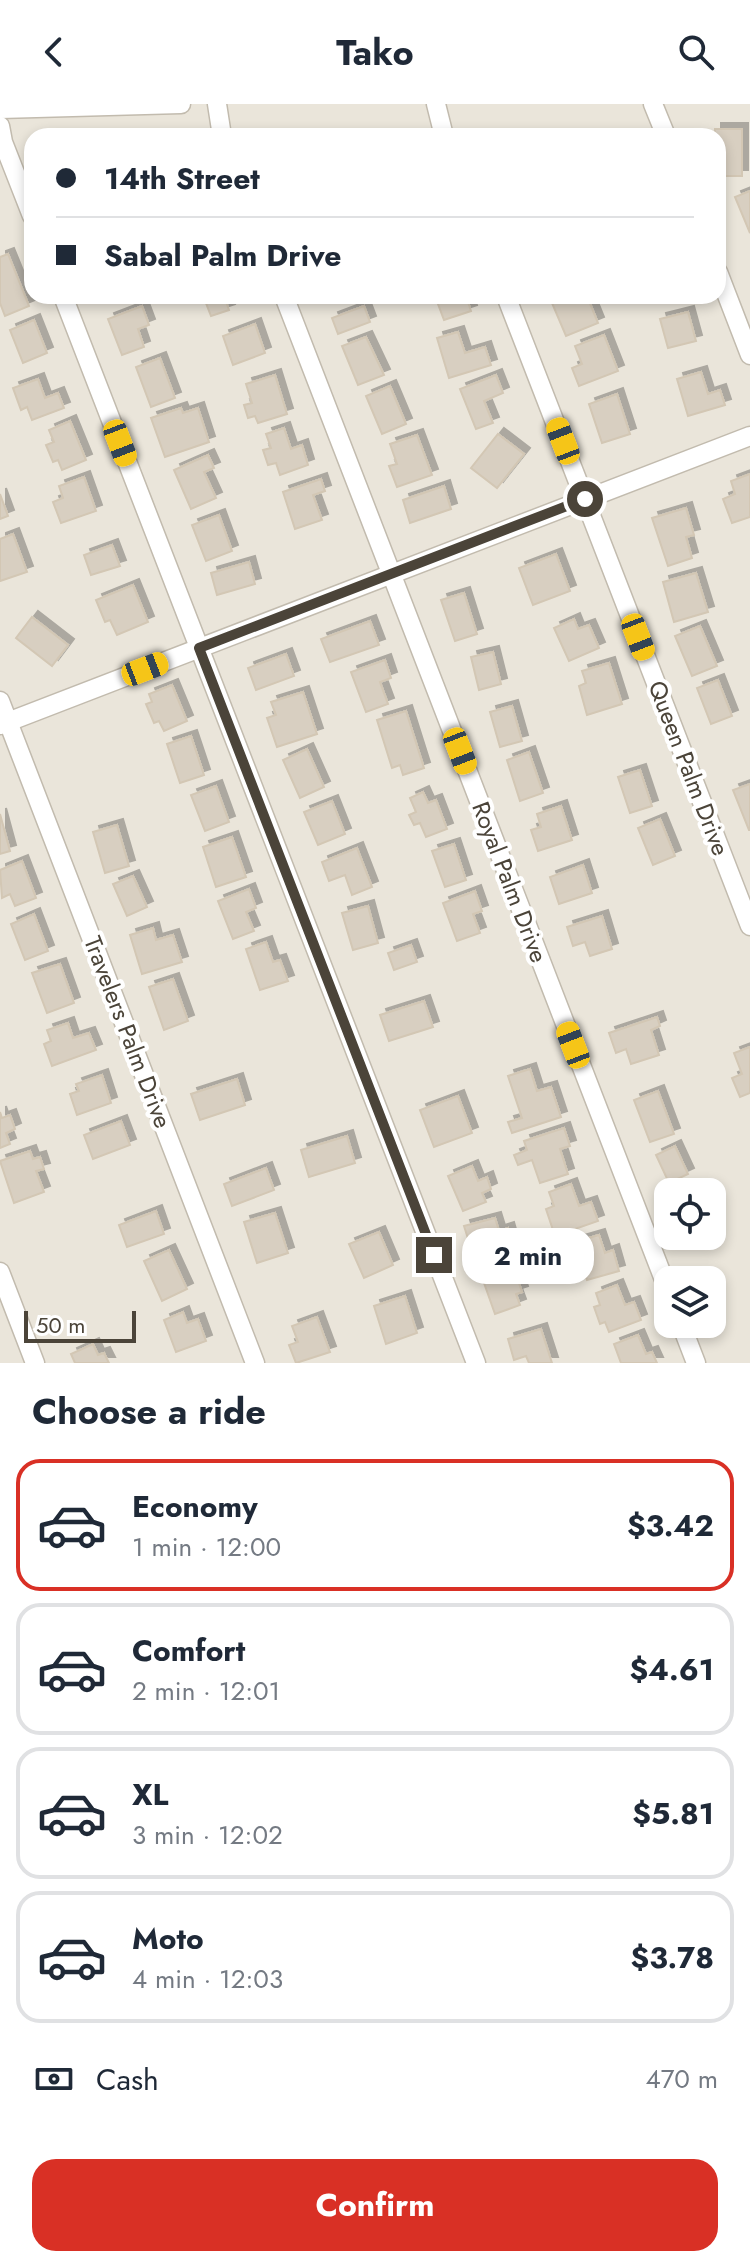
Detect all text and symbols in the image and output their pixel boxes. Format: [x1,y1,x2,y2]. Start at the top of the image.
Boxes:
text: Tako [336,26,414,78]
icon: back [32,30,76,74]
icon: search [674,30,718,74]
text: 14th Street [104,157,260,200]
text: Sabal Palm Drive [104,234,342,277]
car [543,414,583,468]
car [100,416,140,470]
route start [567,481,603,517]
car [618,610,658,664]
car [118,649,172,689]
street label: Queen Palm Drive [640,675,738,861]
car [440,724,480,778]
street label: Royal Palm Drive [463,796,557,968]
street label: Travelers Palm Drive [75,931,181,1133]
car [553,1018,593,1072]
map controls [654,1178,726,1338]
button: locate [654,1178,726,1250]
callout: 2 min [462,1227,594,1283]
route end [416,1237,452,1273]
text: 2 min [494,1237,562,1275]
button: layers [654,1266,726,1338]
scale bar [24,1307,136,1343]
text: 50 m [36,1309,85,1341]
text: Choose a ride [32,1385,266,1437]
text: Economy [132,1485,258,1528]
icon: car [36,1489,108,1561]
text: $3.42 [627,1504,714,1547]
text: 1 min · 12:00 [132,1528,281,1566]
text: Comfort [132,1629,245,1672]
icon: car [36,1633,108,1705]
text: $4.61 [629,1648,714,1691]
text: 2 min · 12:01 [132,1672,280,1710]
text: XL [132,1773,168,1816]
icon: car [36,1777,108,1849]
text: $5.81 [632,1792,714,1835]
text: 3 min · 12:02 [132,1816,283,1854]
text: Moto [132,1917,204,1960]
icon: car [36,1921,108,1993]
text: $3.78 [631,1936,714,1979]
text: 4 min · 12:03 [132,1960,283,1998]
icon: cash [32,2057,76,2101]
text: Cash [96,2058,159,2101]
text: 470 m [646,2060,718,2098]
button: Confirm [32,2159,718,2251]

